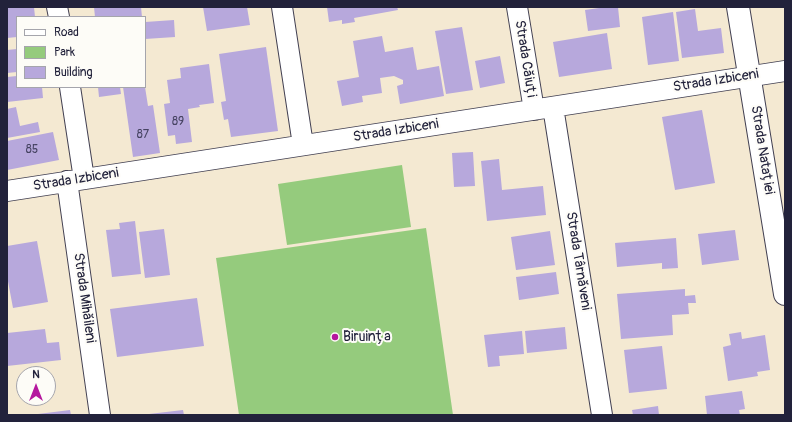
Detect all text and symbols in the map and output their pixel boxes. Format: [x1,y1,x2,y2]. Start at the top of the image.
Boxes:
legend [16,16,146,88]
street label: Strada Căiuți [511,19,539,99]
text: Road [54,25,79,40]
text: Park [54,45,75,60]
text: Building [54,65,93,80]
street label: Strada Izbiceni [672,66,760,96]
street label: Strada Natației [747,104,777,196]
house number: 89 [172,115,184,129]
street label: Strada Izbiceni [352,116,440,146]
house number: 87 [137,128,149,142]
house number: 85 [26,143,38,157]
street label: Strada Izbiceni [32,165,120,195]
street label: Strada Târnăveni [562,211,594,311]
street label: Strada Mihăileni [69,252,99,344]
place label: Biruința [343,329,391,345]
marker: Biruința [330,332,340,342]
north arrow [16,366,56,406]
text: N [32,368,40,381]

